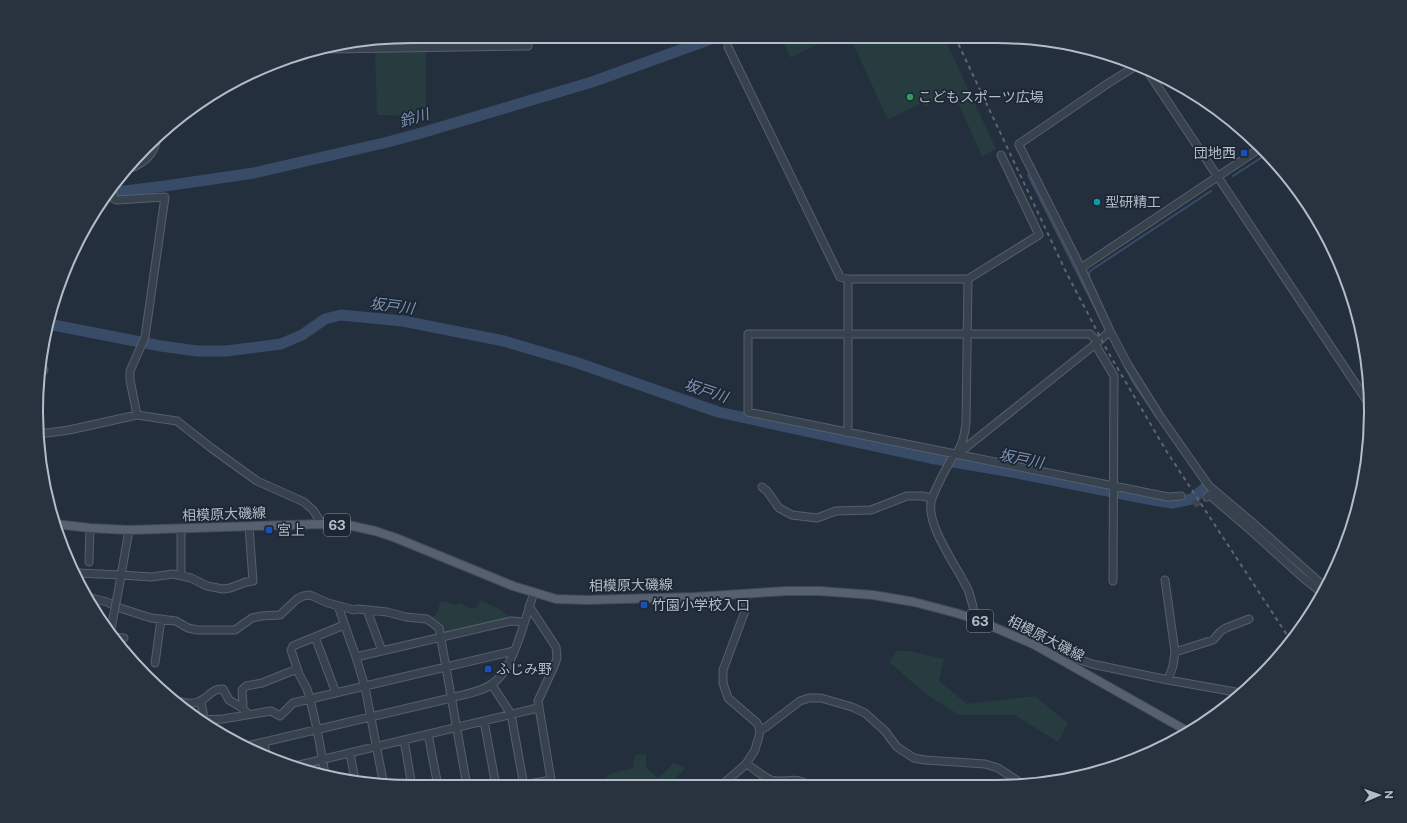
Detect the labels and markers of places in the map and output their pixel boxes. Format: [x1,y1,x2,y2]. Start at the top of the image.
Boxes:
place label: こどもスポーツ広場 [918,89,1044,105]
marker: こどもスポーツ広場 [905,92,915,102]
place label: 団地西 [1194,145,1236,161]
marker: 団地西 [1239,148,1249,158]
place label: 型研精工 [1105,194,1161,210]
marker: 型研精工 [1092,197,1102,207]
place label: 宮上 [277,522,305,538]
marker: 宮上 [264,525,274,535]
place label: 竹園小学校入口 [652,597,750,613]
marker: 竹園小学校入口 [639,600,649,610]
place label: ふじみ野 [496,661,552,677]
marker: ふじみ野 [483,664,493,674]

